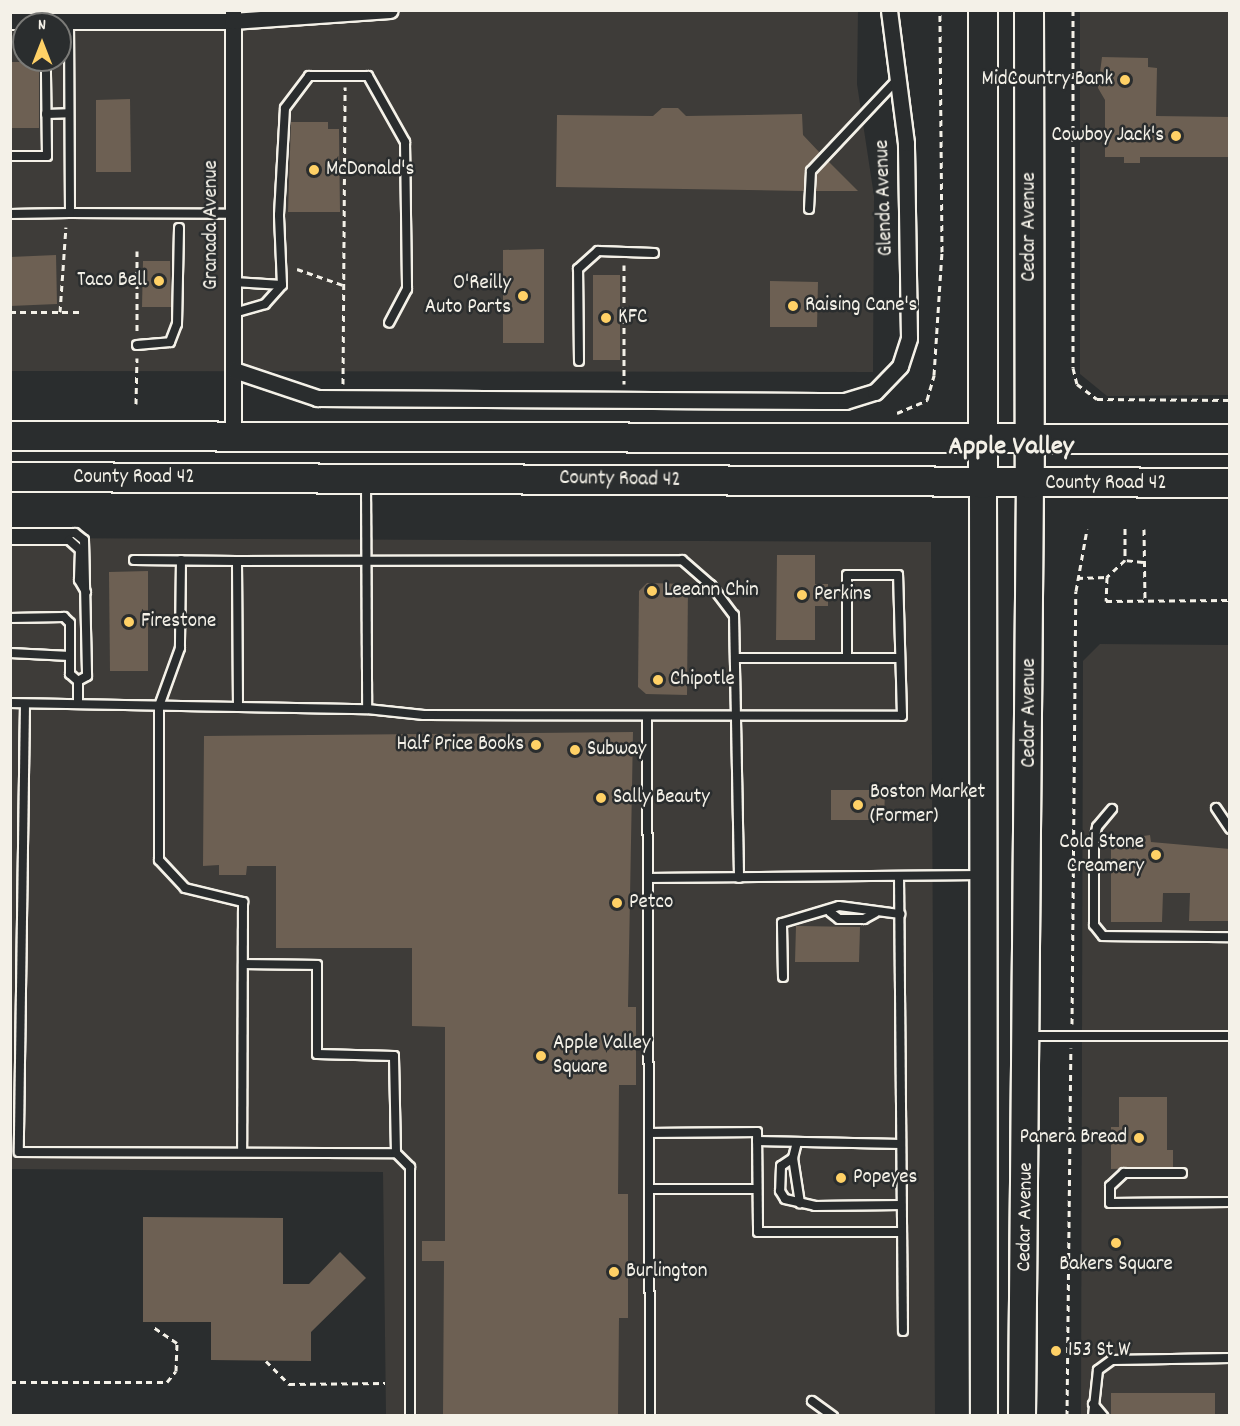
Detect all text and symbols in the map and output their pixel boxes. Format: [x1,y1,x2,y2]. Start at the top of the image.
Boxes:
north arrow [12,12,72,72]
text: N [38,14,46,37]
place label: MidCountry Bank [982,67,1113,93]
marker: MidCountry Bank [1118,73,1132,87]
place label: Cowboy Jack's [1051,123,1164,149]
marker: Cowboy Jack's [1169,129,1183,143]
street label: Glenda Avenue [870,139,900,257]
place label: McDonald's [326,157,414,183]
street label: Granada Avenue [199,160,225,290]
marker: McDonald's [307,163,321,177]
street label: Cedar Avenue [1017,172,1043,282]
place label: Taco Bell [77,268,147,294]
place label: O'Reilly Auto Parts [425,271,511,321]
marker: Taco Bell [152,274,166,288]
marker: O'Reilly Auto Parts [516,289,530,303]
place label: Raising Cane's [805,293,917,319]
marker: Raising Cane's [786,299,800,313]
place label: KFC [618,305,647,331]
marker: KFC [599,311,613,325]
district label: Apple Valley [948,432,1074,464]
street label: County Road 42 [73,465,195,491]
street label: County Road 42 [559,466,681,494]
street label: County Road 42 [1045,471,1167,497]
place label: Leeann Chin [664,578,759,604]
place label: Perkins [814,582,872,608]
marker: Leeann Chin [645,584,659,598]
marker: Perkins [795,588,809,602]
place label: Firestone [141,609,216,635]
marker: Firestone [122,615,136,629]
street label: Cedar Avenue [1017,658,1043,768]
place label: Chipotle [670,667,735,693]
marker: Chipotle [651,673,665,687]
place label: Half Price Books [396,732,524,758]
place label: Subway [587,737,646,763]
marker: Half Price Books [529,738,543,752]
marker: Subway [568,743,582,757]
place label: Boston Market (Former) [870,780,985,830]
place label: Sally Beauty [613,785,710,811]
marker: Sally Beauty [594,791,608,805]
marker: Boston Market (Former) [851,798,865,812]
place label: Cold Stone Creamery [1059,830,1144,880]
marker: Cold Stone Creamery [1149,848,1163,862]
place label: Petco [629,890,673,916]
marker: Petco [610,896,624,910]
place label: Apple Valley Square [553,1031,651,1081]
marker: Apple Valley Square [534,1049,548,1063]
place label: Panera Bread [1020,1125,1127,1151]
marker: Panera Bread [1132,1131,1146,1145]
street label: Cedar Avenue [1012,1162,1040,1272]
place label: Popeyes [853,1165,917,1191]
marker: Popeyes [834,1171,848,1185]
marker: Bakers Square [1109,1236,1123,1250]
place label: Bakers Square [1059,1252,1173,1278]
place label: Burlington [626,1259,707,1285]
marker: Burlington [607,1265,621,1279]
place label: 153 St W [1068,1338,1130,1364]
marker: 153 St W [1049,1344,1063,1358]

